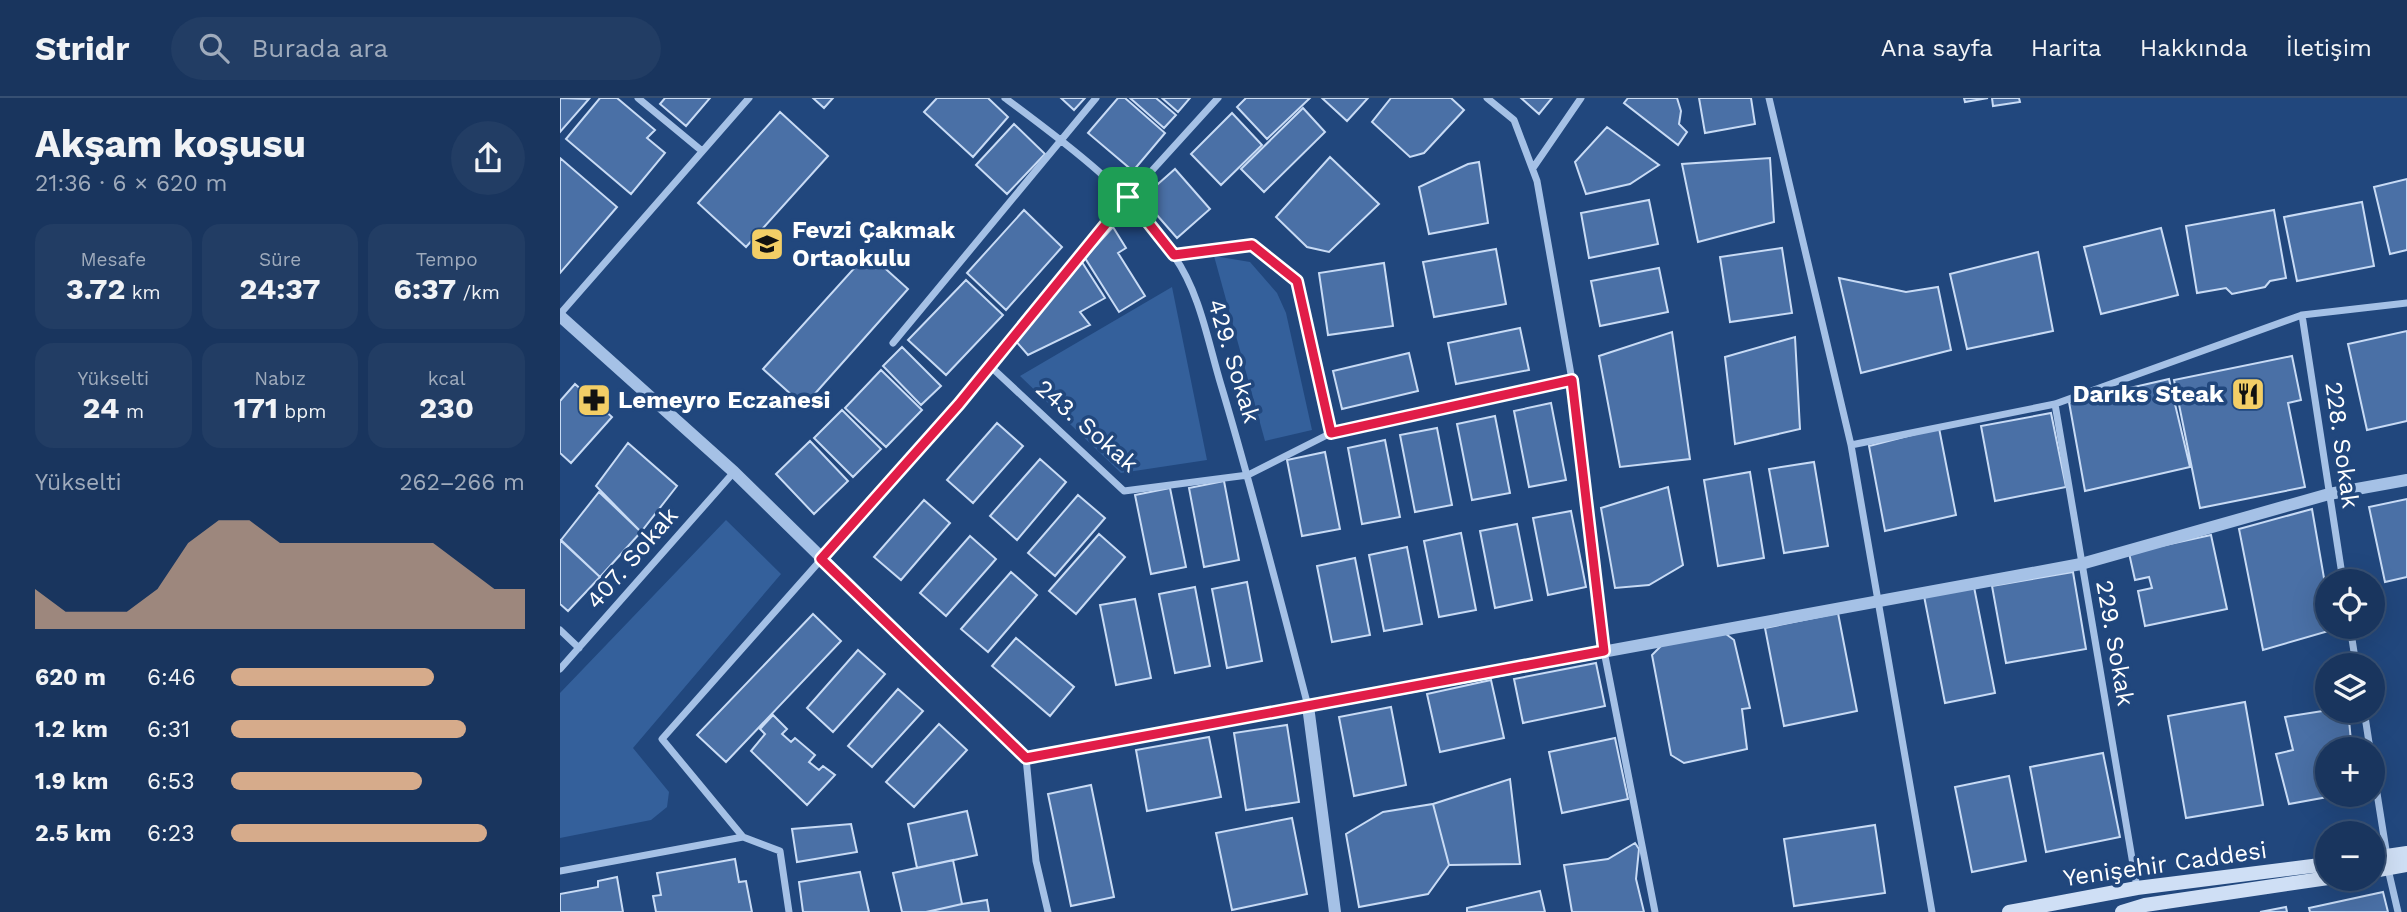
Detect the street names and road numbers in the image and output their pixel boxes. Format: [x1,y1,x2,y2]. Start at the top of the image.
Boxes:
street label: 429. Sokak [1202,296,1266,427]
street label: 243. Sokak [1030,374,1144,478]
street label: 228. Sokak [2319,380,2365,511]
street label: 407. Sokak [580,501,684,614]
street label: 229. Sokak [2090,578,2140,709]
street label: Yenişehir Caddesi [2061,836,2269,892]

